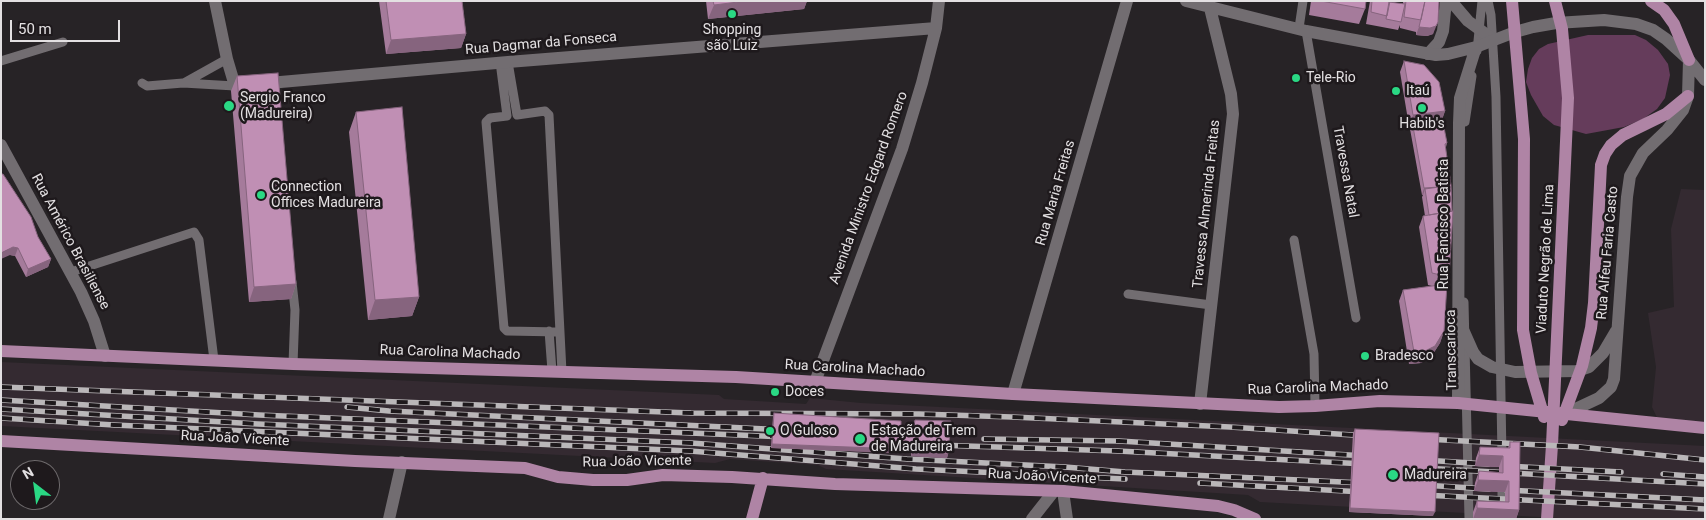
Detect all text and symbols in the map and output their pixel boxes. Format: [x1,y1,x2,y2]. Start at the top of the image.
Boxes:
marker: Shopping são Luiz [726,8,738,20]
scale bar [12,10,122,42]
text: 50 m [18,20,52,38]
place label: Shopping são Luiz [703,22,761,54]
street label: Rua Dagmar da Fonseca [465,29,617,59]
place label: Tele-Rio [1306,70,1356,86]
marker: Tele-Rio [1290,72,1302,84]
place label: Itaú [1406,83,1430,99]
marker: Itaú [1390,85,1402,97]
street label: Avenida Ministro Edgard Romero [826,89,912,287]
place label: Sergio Franco (Madureira) [240,90,326,122]
marker: Sergio Franco (Madureira) [222,99,236,113]
marker: Habib's [1416,102,1428,114]
place label: Habib's [1399,116,1445,132]
street label: Travessa Almerinda Freitas [1190,119,1224,289]
street label: Travessa Natal [1329,125,1361,219]
street label: Rua Maria Freitas [1033,138,1079,248]
street label: Rua Fancisco Batista [1436,159,1452,289]
street label: Rua Américo Brasiliense [27,171,113,313]
place label: Connection Offices Madureira [271,179,381,212]
street label: Viaduto Negrão de Lima [1534,184,1558,334]
street label: Rua Alfeu Faria Casto [1594,186,1622,320]
marker: Connection Offices Madureira [255,189,267,201]
street label: Transcarioca [1443,309,1461,391]
street label: Rua Carolina Machado [379,342,521,364]
place label: Bradesco [1375,348,1434,364]
marker: Bradesco [1359,350,1371,362]
street label: Rua Carolina Machado [784,357,926,381]
street label: Rua Carolina Machado [1247,377,1389,399]
place label: Doces [785,384,824,400]
marker: Doces [769,386,781,398]
place label: O Guloso [780,423,837,439]
place label: Estação de Trem de Madureira [871,423,976,456]
marker: O Guloso [764,425,776,437]
street label: Rua João Vicente [180,428,290,450]
marker: Estação de Trem de Madureira [853,432,867,446]
street label: Rua João Vicente [582,453,692,471]
north arrow [10,460,60,510]
text: N [20,463,36,482]
street label: Rua João Vicente [987,466,1097,488]
place label: Madureira [1404,467,1467,483]
marker: Madureira [1386,468,1400,482]

